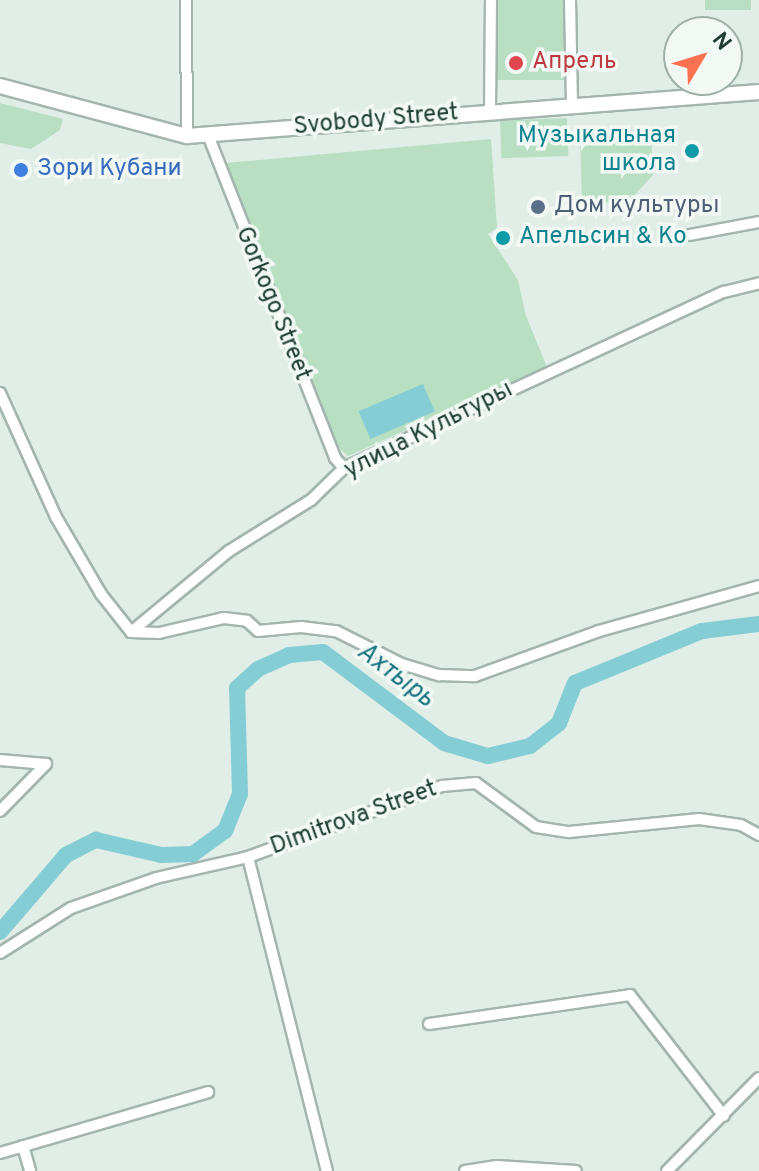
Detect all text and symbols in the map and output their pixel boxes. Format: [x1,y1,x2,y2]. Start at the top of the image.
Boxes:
north arrow [663,16,743,96]
text: N [705,28,736,57]
place label: Апрель [532,49,616,77]
marker: Апрель [507,54,525,72]
street label: Svobody Street [293,99,459,143]
place label: Музыкальная школа [518,123,676,179]
marker: Музыкальная школа [683,142,701,160]
place label: Зори Кубани [37,156,182,184]
marker: Зори Кубани [12,161,30,179]
place label: Дом культуры [554,193,719,221]
marker: Дом культуры [529,198,547,216]
street label: Gorkogo Street [228,223,316,385]
place label: Апельсин & Ко [519,224,687,252]
marker: Апельсин & Ко [494,229,512,247]
street label: улица Культуры [340,376,518,486]
water label: Ахтырь [350,637,440,715]
street label: Dimitrova Street [267,776,441,862]

